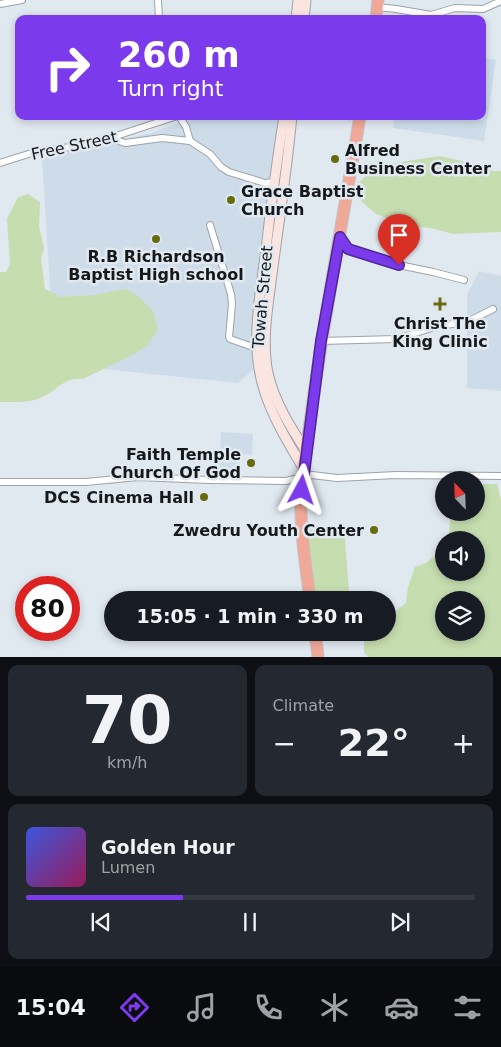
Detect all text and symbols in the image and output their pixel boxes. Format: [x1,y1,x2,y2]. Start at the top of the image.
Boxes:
icon: right [35,35,100,100]
text: 260 m [118,35,240,75]
text: Turn right [118,76,223,101]
street label: Free Street [29,127,119,164]
place label: Alfred Business Center [345,141,491,178]
marker: Alfred Business Center [329,153,341,165]
place label: Grace Baptist Church [241,182,364,219]
marker: Grace Baptist Church [225,194,237,206]
pin [378,214,420,265]
icon: arrive [385,221,413,249]
marker: R.B Richardson Baptist High school [150,233,162,245]
street label: Towah Street [248,245,276,350]
place label: R.B Richardson Baptist High school [68,247,244,284]
marker: Christ The King Clinic [433,297,447,311]
place label: Christ The King Clinic [392,314,488,351]
place label: Faith Temple Church Of God [110,445,241,482]
marker: Faith Temple Church Of God [245,457,257,469]
position arrow [275,463,327,515]
north arrow [435,471,485,521]
map controls [435,471,485,641]
place label: DCS Cinema Hall [44,488,194,507]
marker: DCS Cinema Hall [198,491,210,503]
place label: Zwedru Youth Center [173,521,364,540]
marker: Zwedru Youth Center [368,524,380,536]
button: sound [435,531,485,581]
speed limit sign: 80 [15,576,80,641]
button: layers [435,591,485,641]
text: 15:05 · 1 min · 330 m [136,605,364,627]
text: 70 [82,683,172,758]
text: Climate [273,696,334,715]
text: 22° [338,721,410,765]
text: − [273,727,296,760]
text: + [452,727,475,760]
text: km/h [107,753,147,772]
text: Golden Hour [101,836,235,858]
text: Lumen [101,858,155,877]
icon: previous [87,908,115,936]
icon: pause [236,908,264,936]
icon: next [386,908,414,936]
icon: directions [117,990,152,1025]
icon: music [184,990,219,1025]
icon: phone [251,990,286,1025]
icon: climate [317,990,352,1025]
icon: car [384,990,419,1025]
icon: filters [450,990,485,1025]
text: 15:04 [16,995,86,1020]

